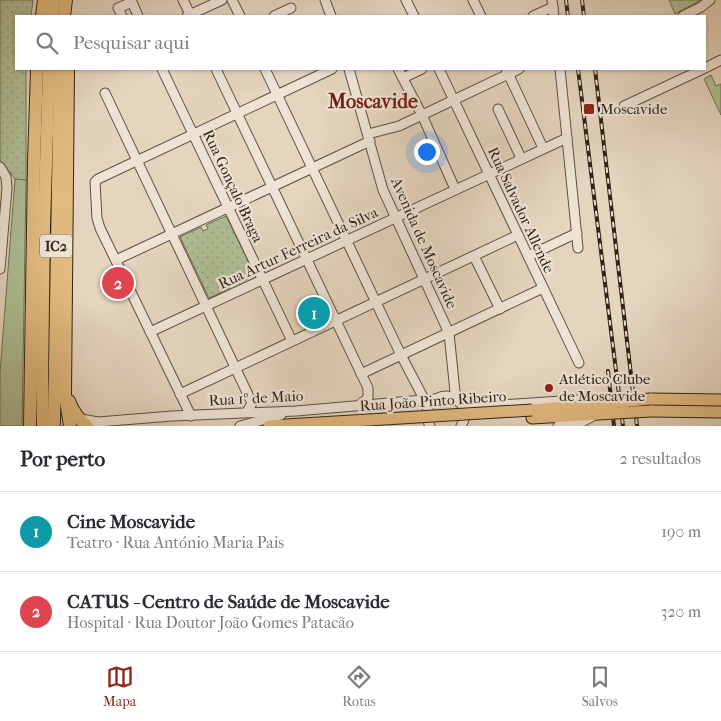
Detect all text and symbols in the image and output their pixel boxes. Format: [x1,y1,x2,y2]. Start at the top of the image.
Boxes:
search box [15,15,706,70]
icon: search [33,29,61,57]
text: Pesquisar aqui [73,32,190,54]
district label: Moscavide [327,90,418,113]
place label: Moscavide [600,100,668,118]
marker: Moscavide [582,102,596,116]
street label: Rua Gonçalo Braga [199,127,267,246]
your location [414,139,440,165]
street label: Rua Salvador Allende [484,144,558,276]
street label: Avenida de Moscavide [387,174,461,312]
street label: Rua Artur Ferreira da Silva [215,203,382,293]
road number: IC2 [40,235,72,258]
pin: 2 [102,264,134,302]
pin: 1 [298,294,330,332]
place label: Atlético Clube de Moscavide [558,370,651,405]
marker: Atlético Clube de Moscavide [543,382,555,394]
street label: Rua 1º de Maio [208,387,304,409]
street label: Rua João Pinto Ribeiro [359,387,507,415]
text: Por perto [20,447,105,471]
text: 2 resultados [620,449,701,468]
text: Cine Moscavide [67,511,195,533]
text: 1 [33,522,39,541]
text: 190 m [661,522,701,541]
text: Teatro · Rua António Maria Pais [67,533,284,552]
text: CATUS - Centro de Saúde de Moscavide [67,591,390,613]
text: 2 [32,602,40,621]
text: 320 m [661,602,701,621]
text: Hospital · Rua Doutor João Gomes Patacão [67,613,354,632]
tab: Mapa [103,663,136,710]
tab: Rotas [342,663,376,710]
tab: Salvos [582,663,618,710]

